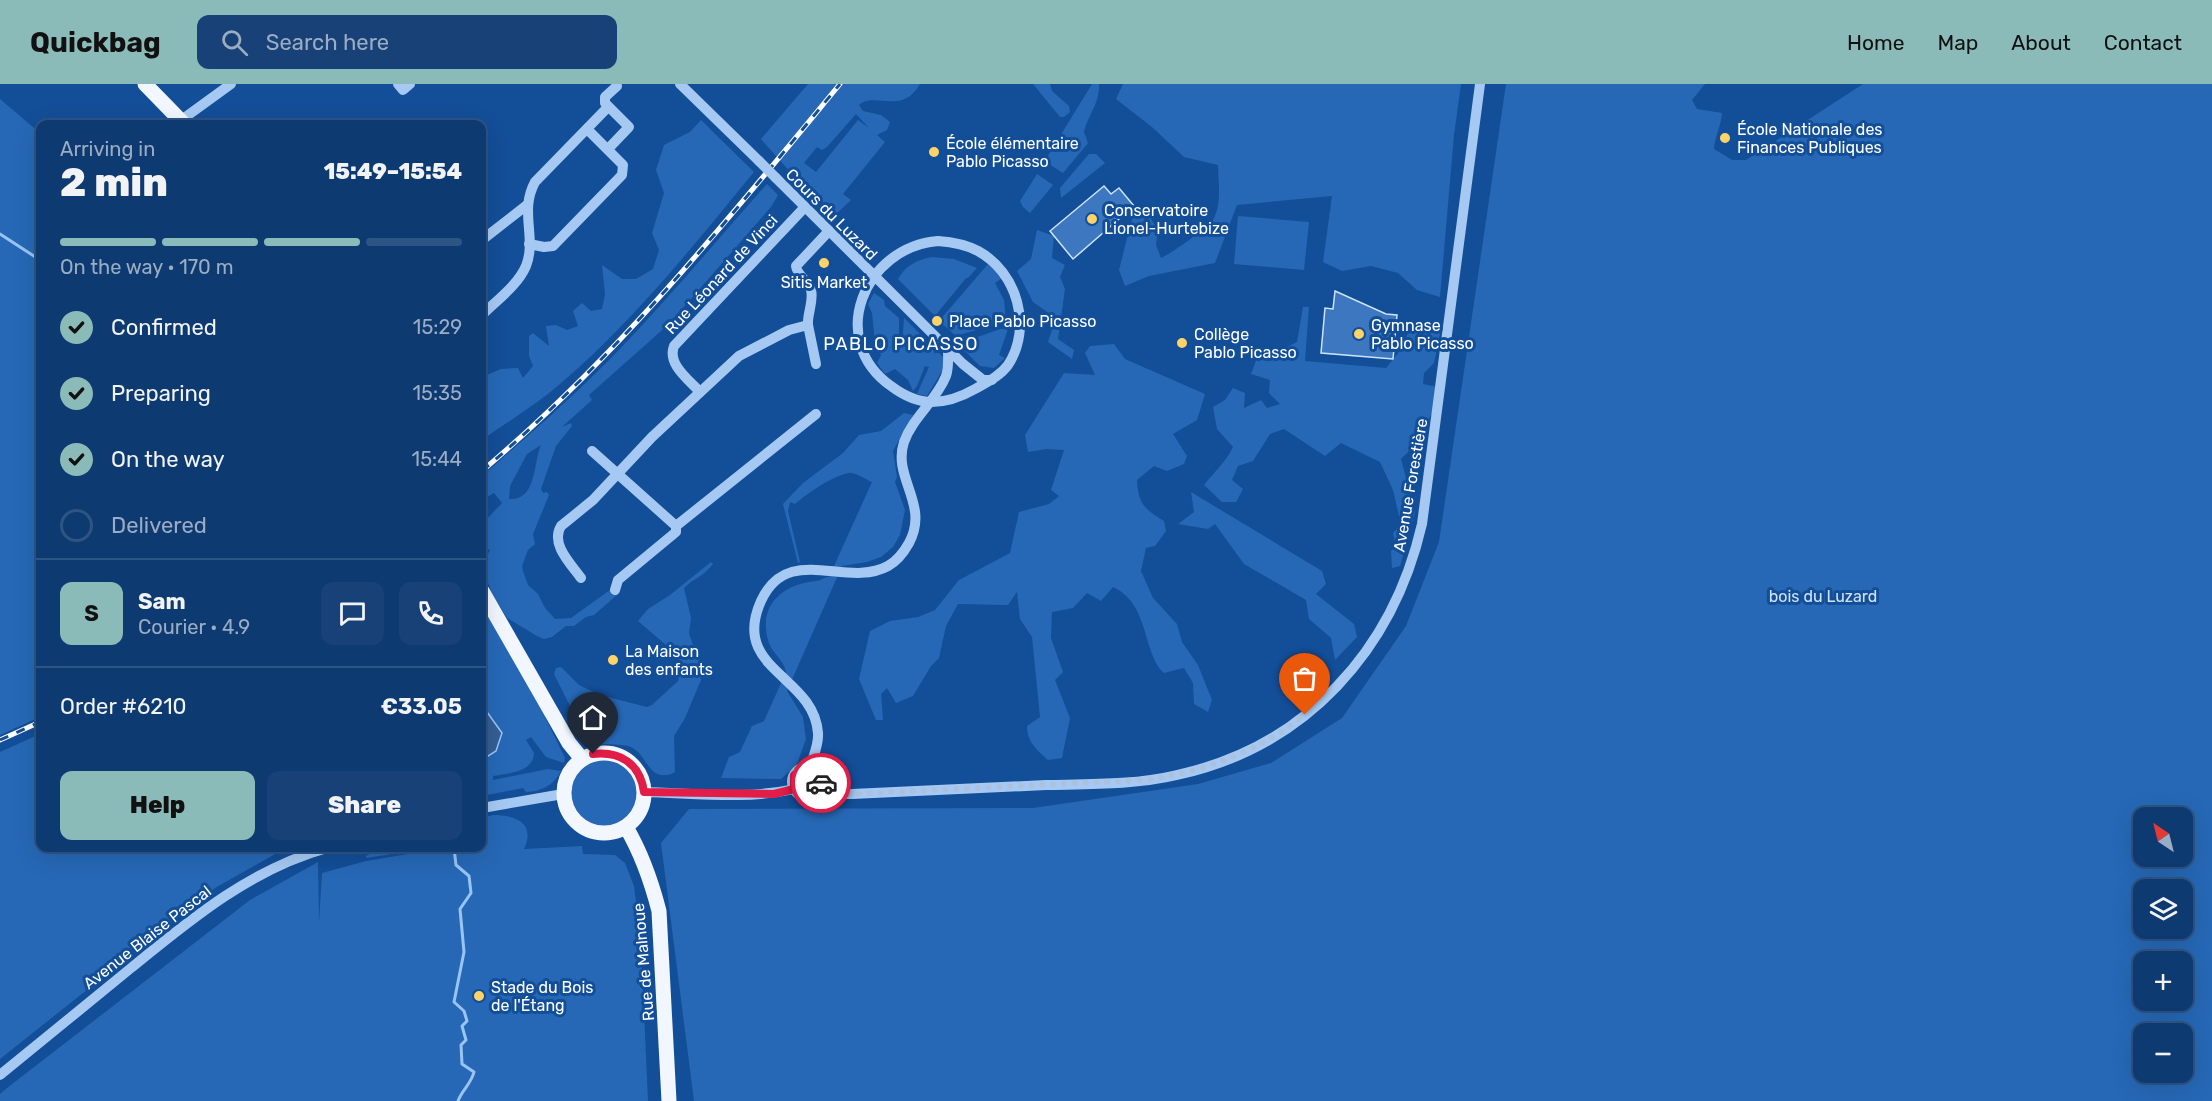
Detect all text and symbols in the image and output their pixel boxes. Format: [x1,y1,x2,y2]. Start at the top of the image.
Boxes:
search box [197,15,617,69]
text: Quickbag [30,26,161,59]
icon: search [218,26,251,59]
text: Search here [266,29,389,56]
text: Home [1847,30,1904,55]
text: Map [1937,30,1978,55]
text: About [2011,30,2071,55]
text: Contact [2104,30,2182,55]
place label: École Nationale des Finances Publiques [1737,120,1883,157]
marker: École Nationale des Finances Publiques [1718,131,1732,145]
place label: École élémentaire Pablo Picasso [946,134,1079,171]
text: Arriving in [60,137,155,161]
marker: École élémentaire Pablo Picasso [927,145,941,159]
text: 15:49–15:54 [324,158,462,185]
text: 2 min [60,160,168,206]
street label: Cours du Luzard [782,165,881,264]
place label: Conservatoire Lionel-Hurtebize [1104,201,1229,238]
street label: Rue Léonard de Vinci [661,211,782,338]
marker: Conservatoire Lionel-Hurtebize [1085,212,1099,226]
text: On the way · 170 m [60,255,233,279]
marker: Sitis Market [817,256,831,270]
place label: Sitis Market [781,273,867,292]
icon: check [60,311,93,344]
place label: Place Pablo Picasso [949,312,1096,331]
text: Confirmed [111,314,217,341]
marker: Place Pablo Picasso [930,314,944,328]
text: 15:29 [413,315,462,339]
place label: Gymnase Pablo Picasso [1371,316,1474,353]
place label: Collège Pablo Picasso [1194,325,1297,362]
marker: Gymnase Pablo Picasso [1352,327,1366,341]
district label: PABLO PICASSO [823,333,979,355]
marker: Collège Pablo Picasso [1175,336,1189,350]
icon: check [60,377,93,410]
text: Preparing [111,380,211,407]
text: 15:35 [413,381,462,405]
street label: Avenue Forestière [1389,417,1432,553]
icon: check [60,443,93,476]
text: On the way [111,446,225,473]
text: 15:44 [412,447,462,471]
text: Delivered [111,512,207,539]
button: chat [321,582,384,645]
button: phone [399,582,462,645]
park label: bois du Luzard [1769,587,1877,606]
text: Sam [138,588,186,615]
text: S [84,600,99,627]
text: Courier · 4.9 [138,615,250,639]
place label: La Maison des enfants [625,642,713,679]
marker: La Maison des enfants [606,653,620,667]
pin [1279,653,1330,715]
icon: bag [1288,662,1321,695]
pin [567,692,618,754]
text: Order #6210 [60,693,187,720]
text: €33.05 [380,693,462,720]
icon: home [576,701,609,734]
courier [791,753,851,813]
icon: car [805,767,838,800]
button: Help [60,771,255,840]
button: Share [267,771,462,840]
north arrow [2133,807,2193,867]
map controls [2133,807,2193,1083]
button: layers [2133,879,2193,939]
street label: Avenue Blaise Pascal [80,882,215,993]
street label: Rue de Malnoue [629,902,658,1022]
button: + [2133,951,2193,1011]
place label: Stade du Bois de l'Étang [491,978,593,1015]
marker: Stade du Bois de l'Étang [472,989,486,1003]
button: − [2133,1023,2193,1083]

